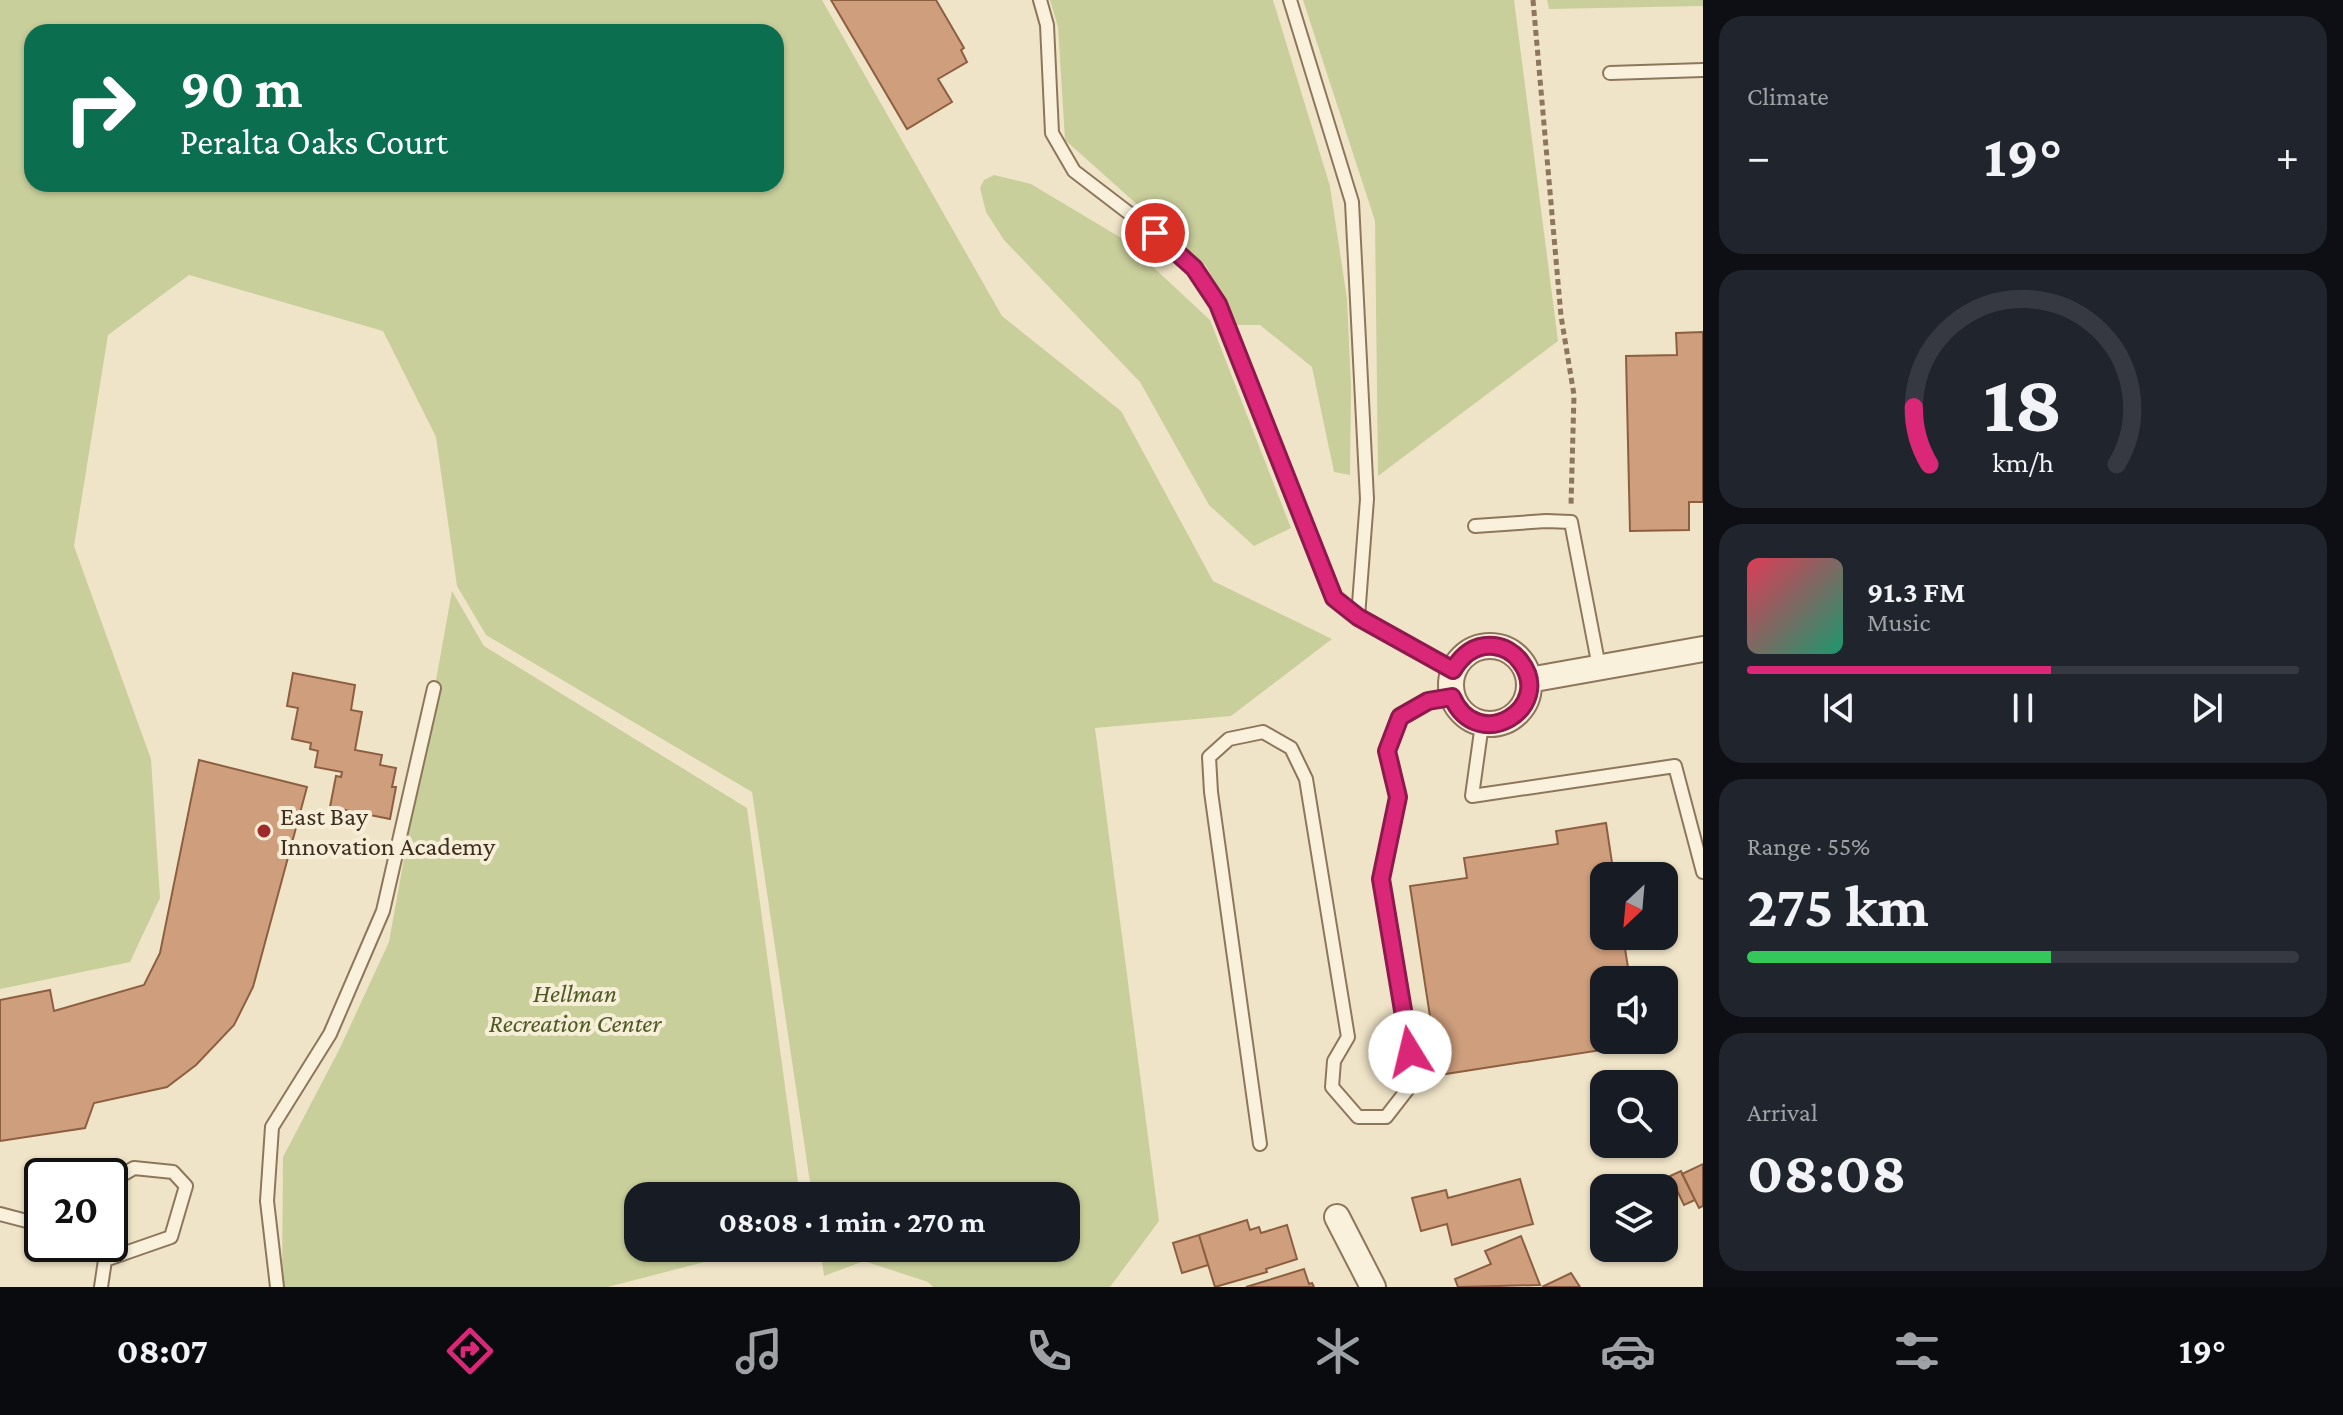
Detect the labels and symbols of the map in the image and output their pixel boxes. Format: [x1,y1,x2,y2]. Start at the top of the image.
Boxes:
pin [1121,199,1189,267]
place label: East Bay Innovation Academy [280,802,496,861]
marker: East Bay Innovation Academy [255,822,273,840]
north arrow [1590,862,1678,950]
park label: Hellman Recreation Center [489,979,662,1038]
position arrow [1368,1010,1452,1094]
speed limit sign: 20 [24,1158,128,1262]

